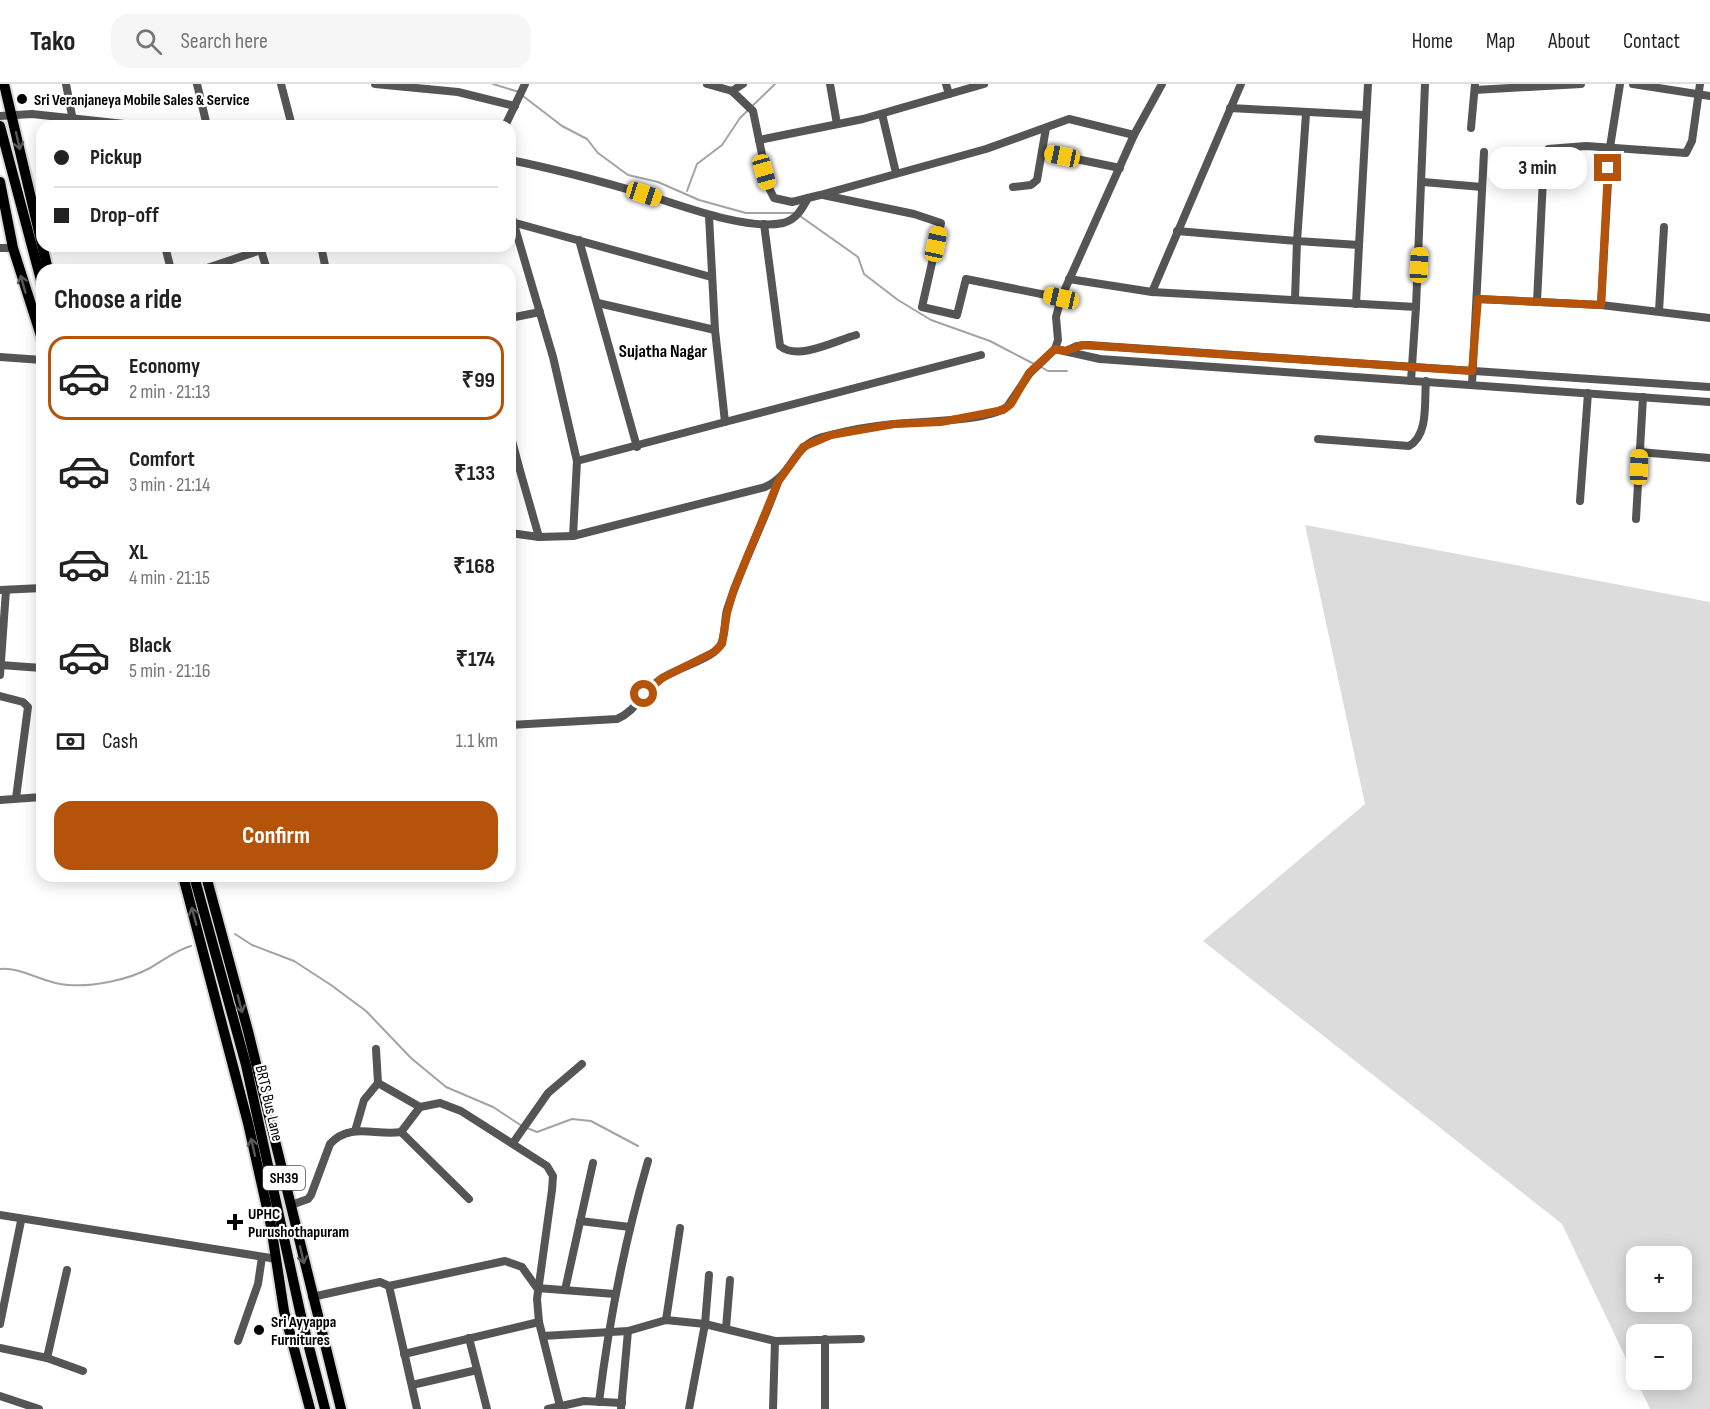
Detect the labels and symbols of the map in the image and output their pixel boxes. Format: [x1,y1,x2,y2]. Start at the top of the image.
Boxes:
place label: Sri Veranjaneya Mobile Sales & Service [34,91,250,110]
marker: Sri Veranjaneya Mobile Sales & Service [15,92,29,106]
one-way arrow [13,131,25,150]
car [1043,143,1081,169]
callout: 3 min [1488,147,1587,189]
car [750,152,778,192]
route end [1594,154,1621,181]
car [624,180,664,208]
car [923,225,949,263]
car [1409,247,1429,283]
one-way arrow [16,275,28,294]
car [1041,285,1081,311]
district label: Sujatha Nagar [619,341,708,362]
car [1629,449,1649,485]
route start [630,680,657,707]
one-way arrow [187,906,199,925]
one-way arrow [235,995,247,1014]
street label: BRTS Bus Lane [251,1063,287,1143]
one-way arrow [247,1138,258,1157]
road number: SH39 [263,1166,305,1190]
place label: UPHC Purushothapuram [248,1205,349,1242]
marker: UPHC Purushothapuram [226,1213,244,1231]
one-way arrow [297,1245,309,1264]
place label: Sri Ayyappa Furnitures [271,1313,336,1350]
marker: Sri Ayyappa Furnitures [252,1323,266,1337]

